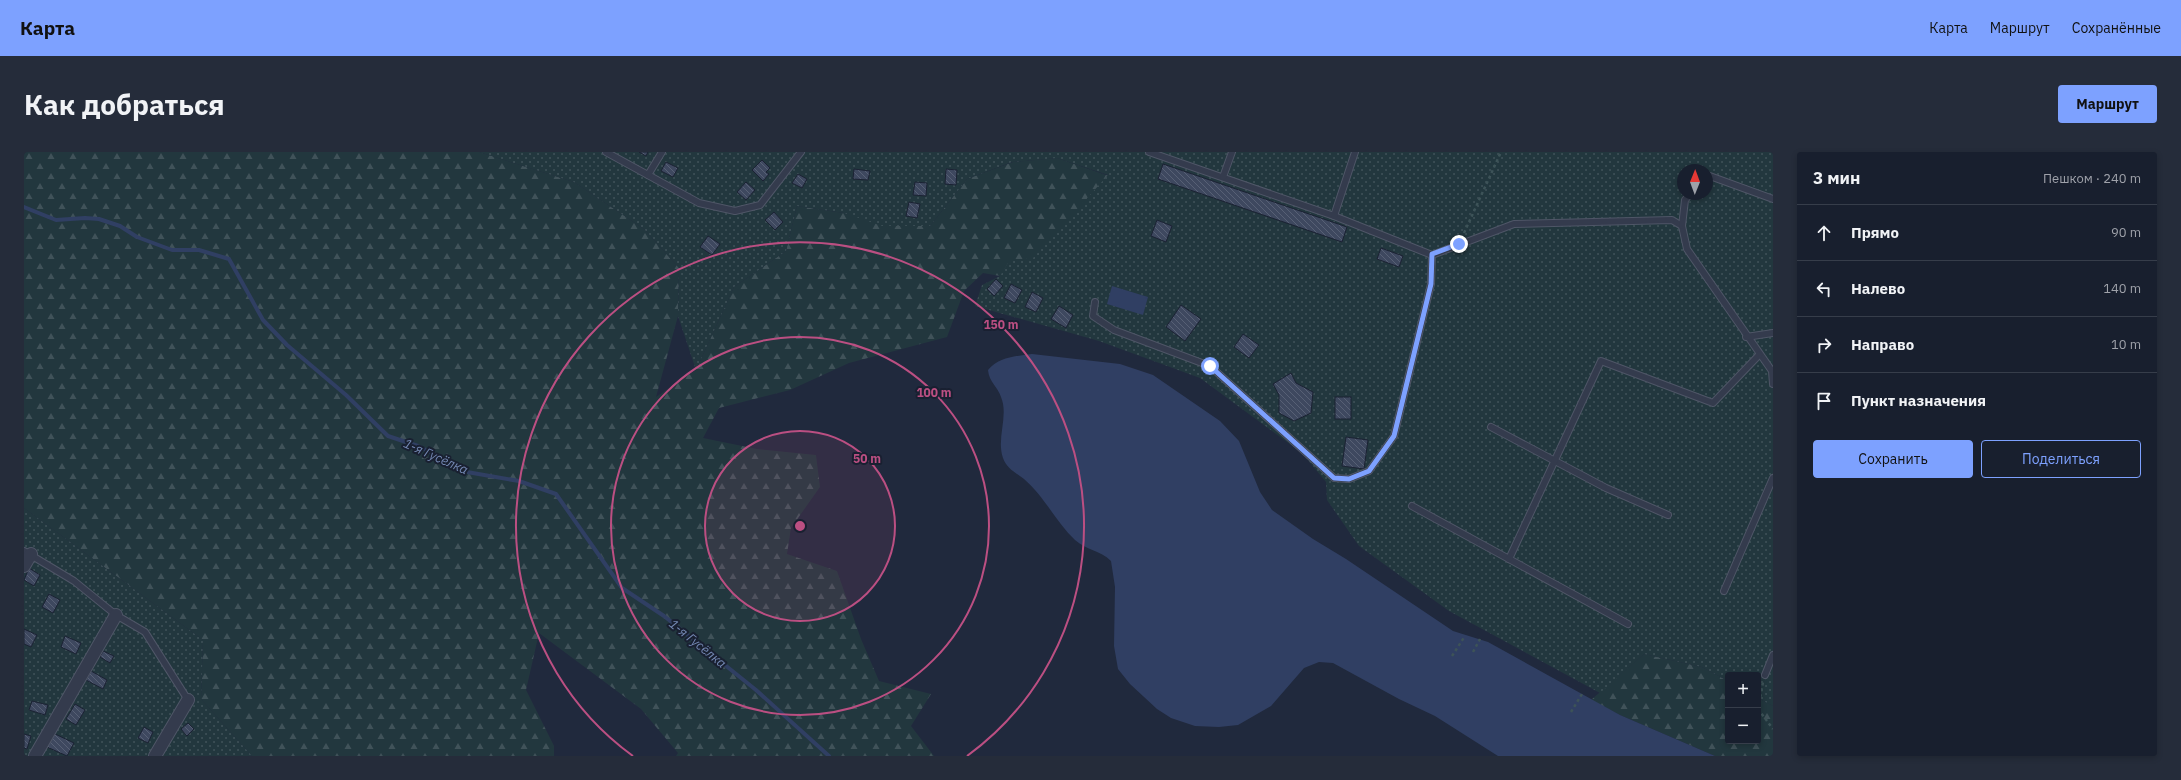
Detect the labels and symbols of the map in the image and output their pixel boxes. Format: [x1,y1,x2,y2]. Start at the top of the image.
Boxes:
north arrow [1677,164,1713,200]
route end [1450,235,1468,253]
text: 150 m [983,317,1019,332]
route start [1201,357,1219,375]
text: 100 m [916,385,952,400]
water label: 1-я Гусёлка [401,435,471,478]
text: 50 m [853,451,881,466]
centre of rings [793,519,807,533]
water label: 1-я Гусёлка [665,615,730,672]

